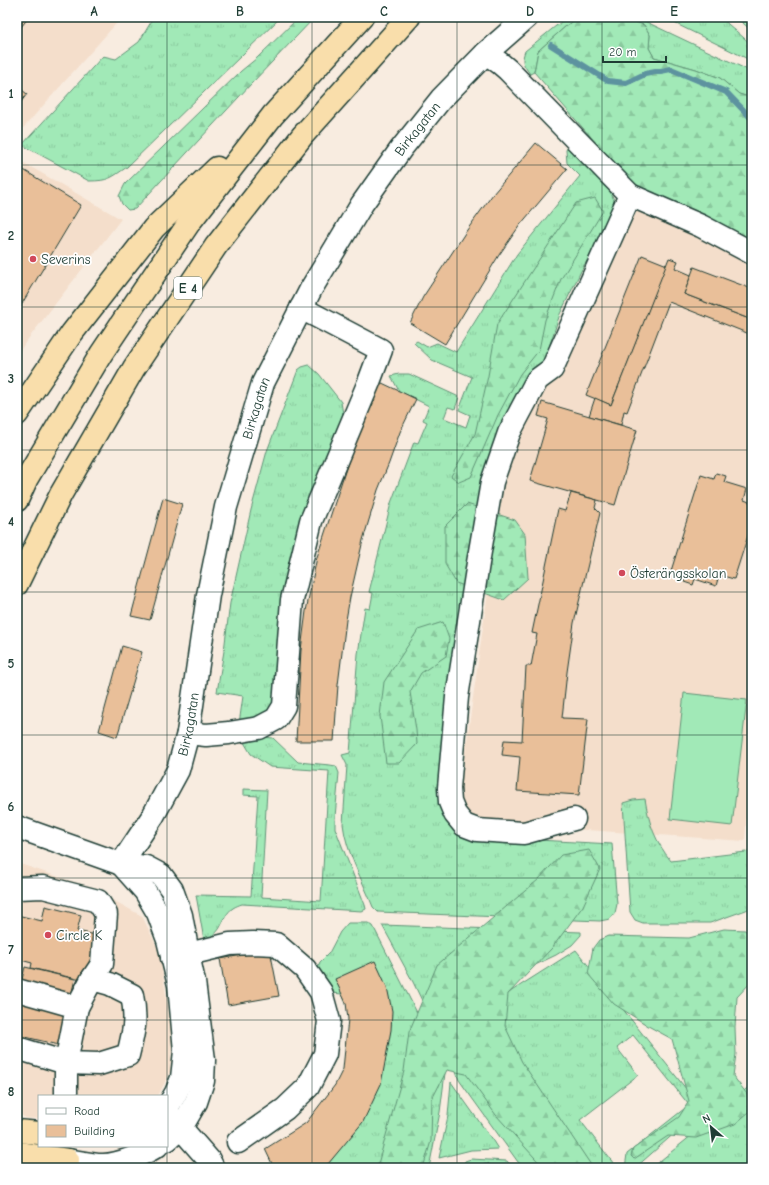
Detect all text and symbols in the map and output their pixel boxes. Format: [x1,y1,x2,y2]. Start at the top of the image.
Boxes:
text: A [90,4,98,19]
text: B [236,4,244,19]
text: C [380,4,388,19]
text: D [526,4,534,19]
text: E [670,4,678,19]
scale bar [603,38,666,64]
text: 20 m [609,45,637,59]
text: 1 [8,86,14,101]
street label: Birkagatan [391,99,444,159]
text: 2 [8,228,14,243]
place label: Severins [41,251,91,268]
marker: Severins [28,254,38,264]
road number: E 4 [174,277,202,299]
text: 3 [8,371,14,386]
street label: Birkagatan [239,374,274,441]
text: 4 [8,514,14,529]
place label: Österängsskolan [630,565,727,582]
marker: Österängsskolan [617,568,627,578]
text: 5 [8,656,15,671]
street label: Birkagatan [174,691,203,758]
text: 6 [8,799,15,814]
place label: Circle K [56,927,102,944]
marker: Circle K [43,930,53,940]
text: 7 [8,942,14,957]
text: 8 [8,1084,14,1099]
legend [38,1095,168,1147]
text: Road [74,1104,100,1118]
north arrow [691,1107,731,1147]
text: N [700,1111,713,1126]
text: Building [74,1124,115,1138]

